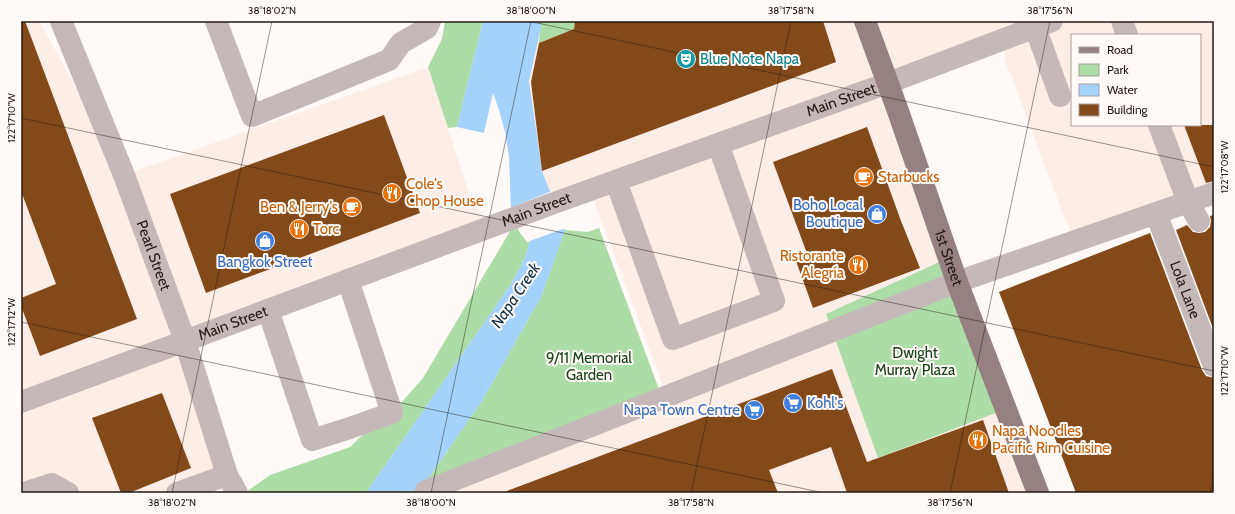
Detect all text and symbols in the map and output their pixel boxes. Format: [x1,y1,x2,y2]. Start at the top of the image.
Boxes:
text: 38°18'02"N [248,4,296,17]
text: 38°18'00"N [506,4,556,17]
text: 38°17'58"N [768,4,814,17]
text: 38°17'56"N [1027,4,1073,17]
legend [1071,34,1201,126]
text: Road [1107,42,1133,57]
theatre icon: Blue Note Napa [675,48,697,70]
place label: Blue Note Napa [700,50,800,68]
text: Park [1107,62,1129,77]
street label: Main Street [804,79,878,121]
text: Water [1107,82,1138,97]
text: 122°17'10"W [5,93,18,143]
text: Building [1107,102,1149,117]
text: 122°17'08"W [1218,140,1231,193]
cafe icon: Starbucks [853,166,875,188]
place label: Starbucks [878,168,939,186]
place label: Cole's Chop House [406,175,484,210]
restaurant icon: Cole's Chop House [381,182,403,204]
street label: Main Street [499,189,573,231]
cafe icon: Ben & Jerry's [341,196,363,218]
place label: Boho Local Boutique [793,196,863,231]
place label: Ben & Jerry's [260,198,338,216]
shop icon: Boho Local Boutique [866,203,888,225]
street label: Pearl Street [132,218,175,293]
restaurant icon: Torc [288,218,310,240]
place label: Torc [313,220,340,238]
street label: 1st Street [931,227,967,288]
shop icon: Bangkok Street [254,230,276,252]
place label: Ristorante Alegría [780,247,845,282]
place label: Bangkok Street [217,253,313,271]
restaurant icon: Ristorante Alegría [847,254,869,276]
water label: Napa Creek [487,258,545,331]
street label: Lola Lane [1166,258,1204,321]
text: 122°17'12"W [5,298,18,346]
street label: Main Street [196,302,270,344]
park label: Dwight Murray Plaza [875,344,956,379]
text: 122°17'10"W [1218,346,1231,396]
park label: 9/11 Memorial Garden [546,349,632,384]
supermarket icon: Kohl's [782,392,804,414]
place label: Kohl's [807,394,843,412]
supermarket icon: Napa Town Centre [743,399,765,421]
place label: Napa Town Centre [624,401,740,419]
place label: Napa Noodles Pacific Rim Cuisine [992,422,1110,457]
restaurant icon: Napa Noodles Pacific Rim Cuisine [967,429,989,451]
text: 38°18'02"N [148,496,196,509]
text: 38°18'00"N [406,496,456,509]
text: 38°17'58"N [668,496,714,509]
text: 38°17'56"N [927,496,973,509]

